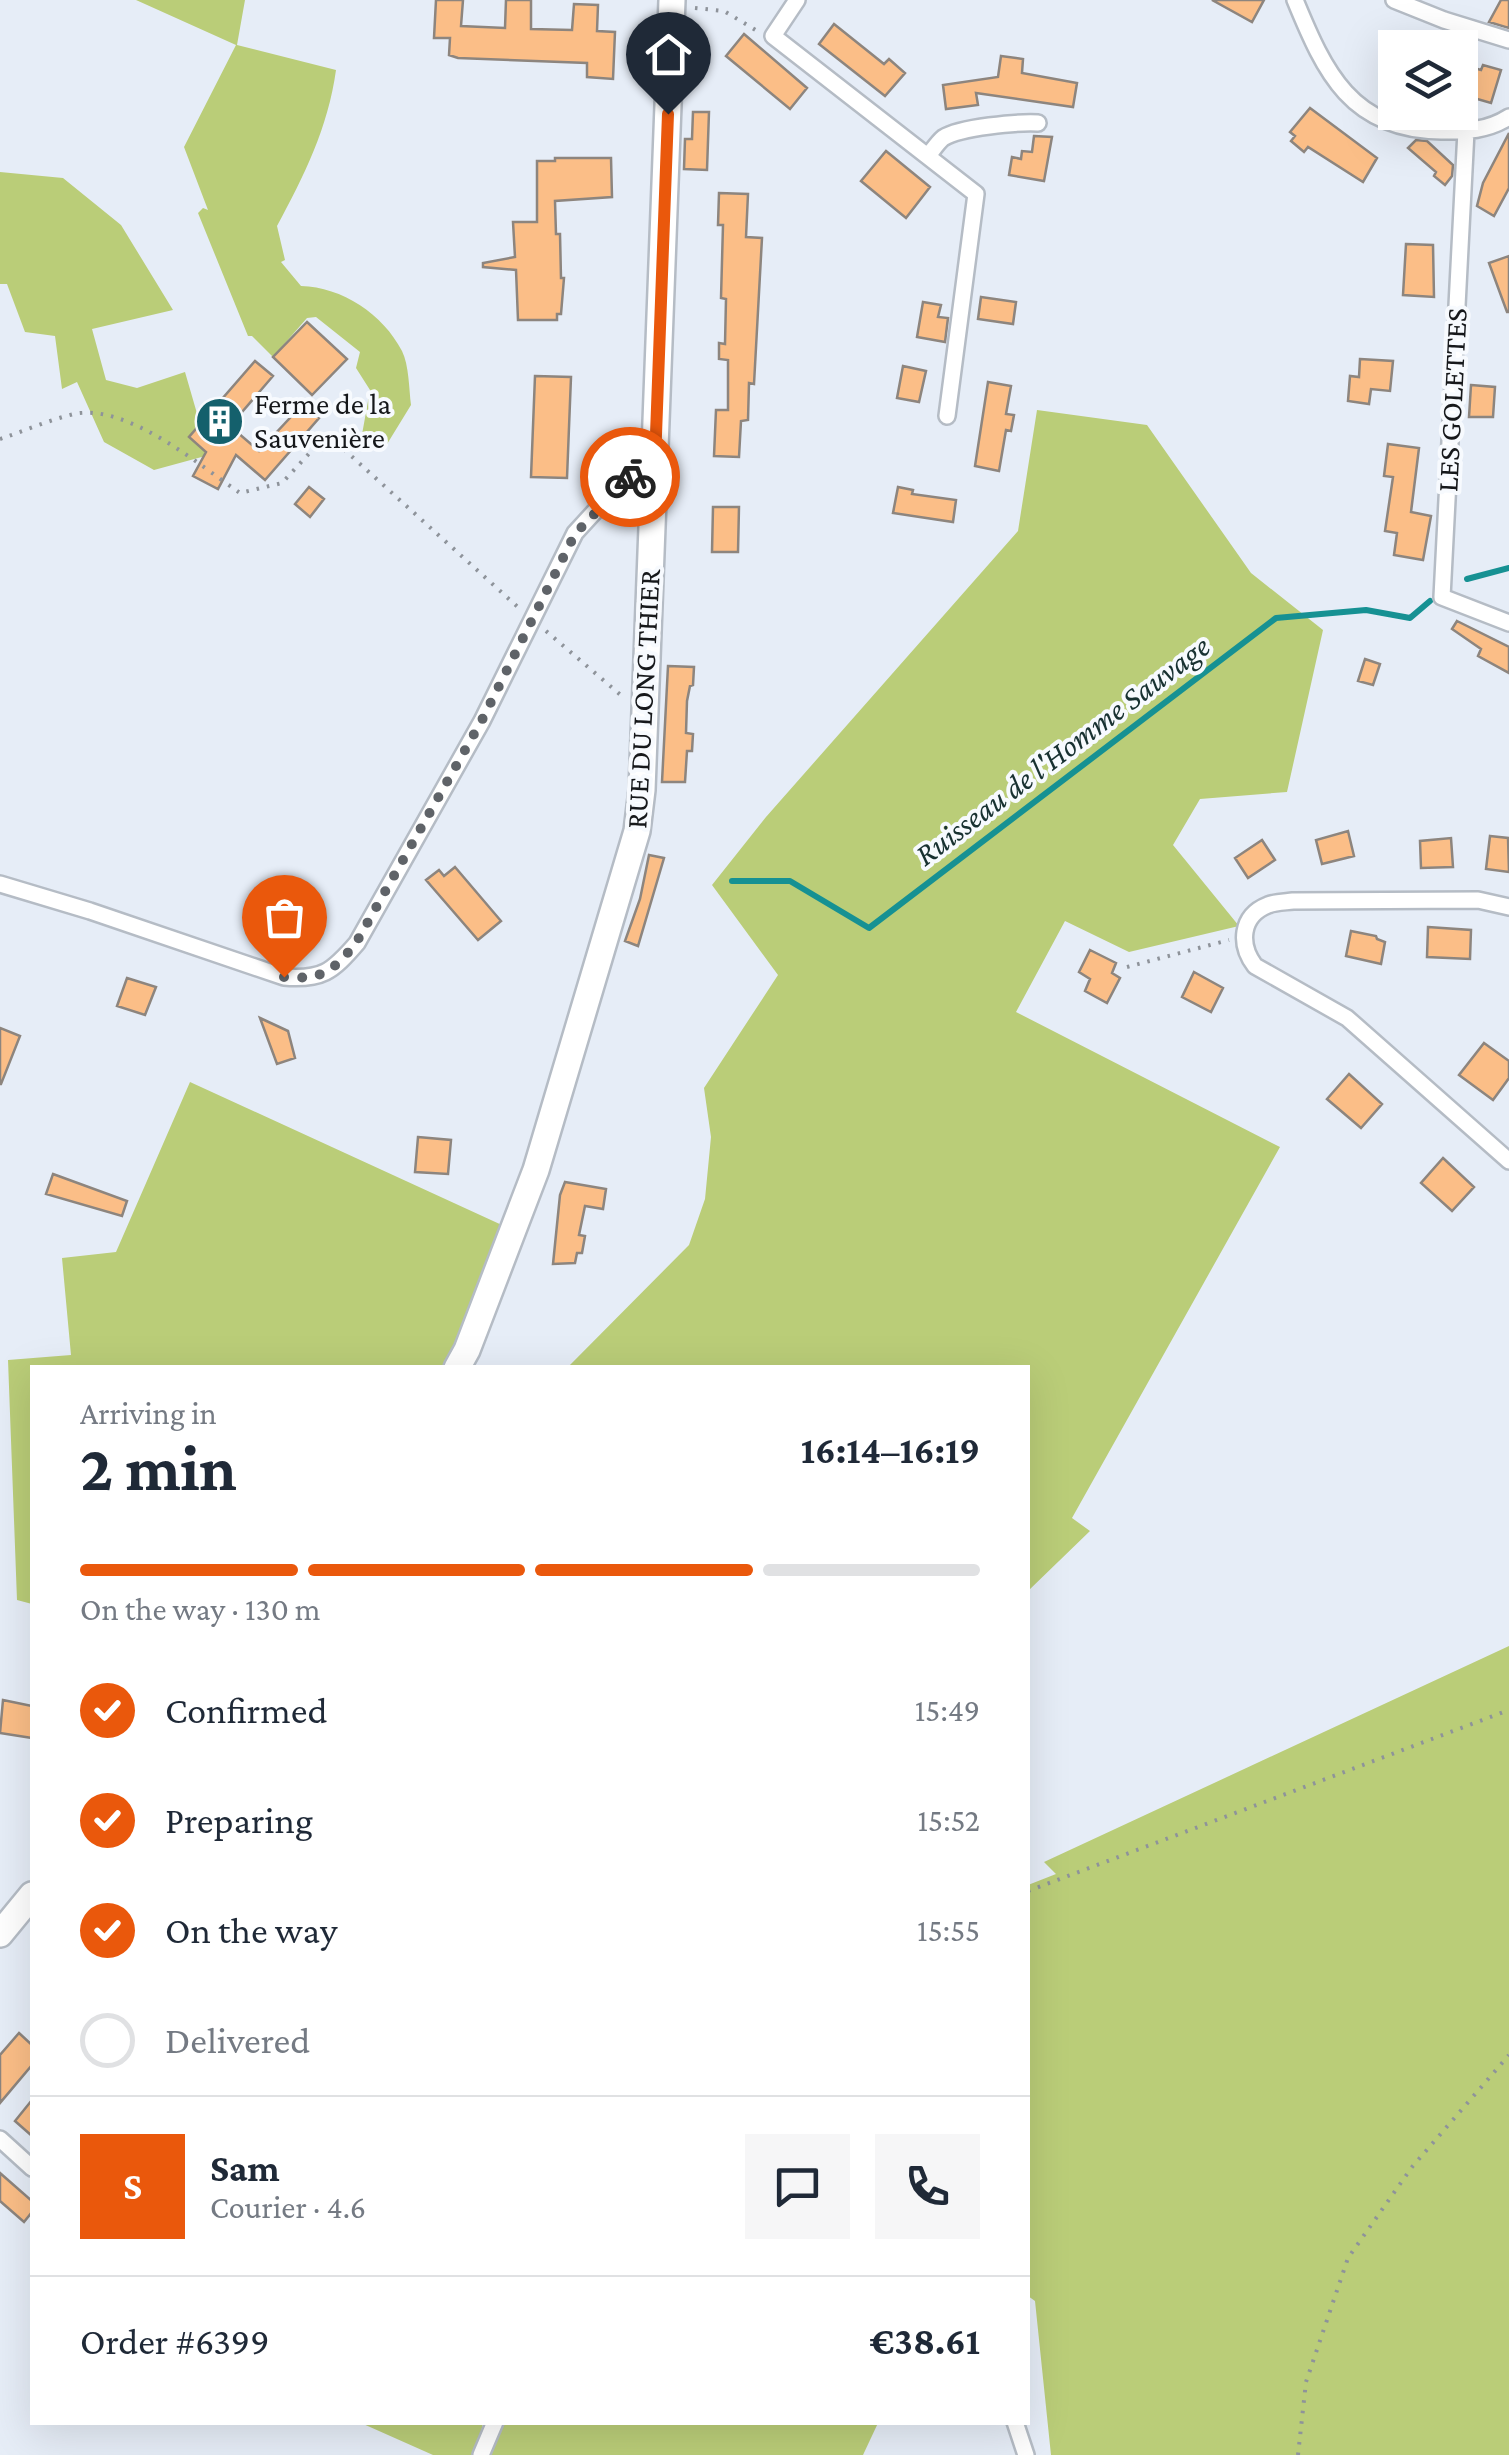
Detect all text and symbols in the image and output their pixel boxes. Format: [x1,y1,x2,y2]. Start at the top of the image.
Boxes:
pin [626,12,711,115]
icon: home [641,27,696,82]
map controls [1378,30,1478,130]
button: layers [1378,30,1478,130]
street label: LES GOLETTES [1430,307,1473,493]
place label: Ferme de la Sauvenière [254,387,391,454]
building icon: Ferme de la Sauvenière [193,395,245,447]
courier [580,427,680,527]
icon: bike [603,450,658,505]
street label: RUE DU LONG THIER [619,568,666,830]
water label: Ruisseau de l'Homme Sauvage [908,627,1216,873]
pin [242,875,327,978]
icon: bag [257,890,312,945]
text: Arriving in [80,1395,217,1431]
text: 16:14–16:19 [801,1429,980,1471]
text: 2 min [80,1432,237,1504]
text: On the way · 130 m [80,1591,321,1627]
icon: check [80,1683,135,1738]
text: Confirmed [165,1689,328,1731]
text: 15:49 [915,1692,980,1728]
icon: check [80,1793,135,1848]
text: Preparing [165,1799,313,1841]
text: 15:52 [917,1802,980,1838]
icon: check [80,1903,135,1958]
text: On the way [165,1909,337,1951]
text: 15:55 [917,1912,980,1948]
text: Delivered [165,2019,310,2061]
button: chat [745,2134,850,2239]
button: phone [875,2134,980,2239]
text: Sam [210,2147,280,2189]
text: S [123,2165,142,2207]
text: Courier · 4.6 [210,2189,366,2225]
text: Order #6399 [80,2320,269,2362]
text: €38.61 [869,2320,980,2362]

